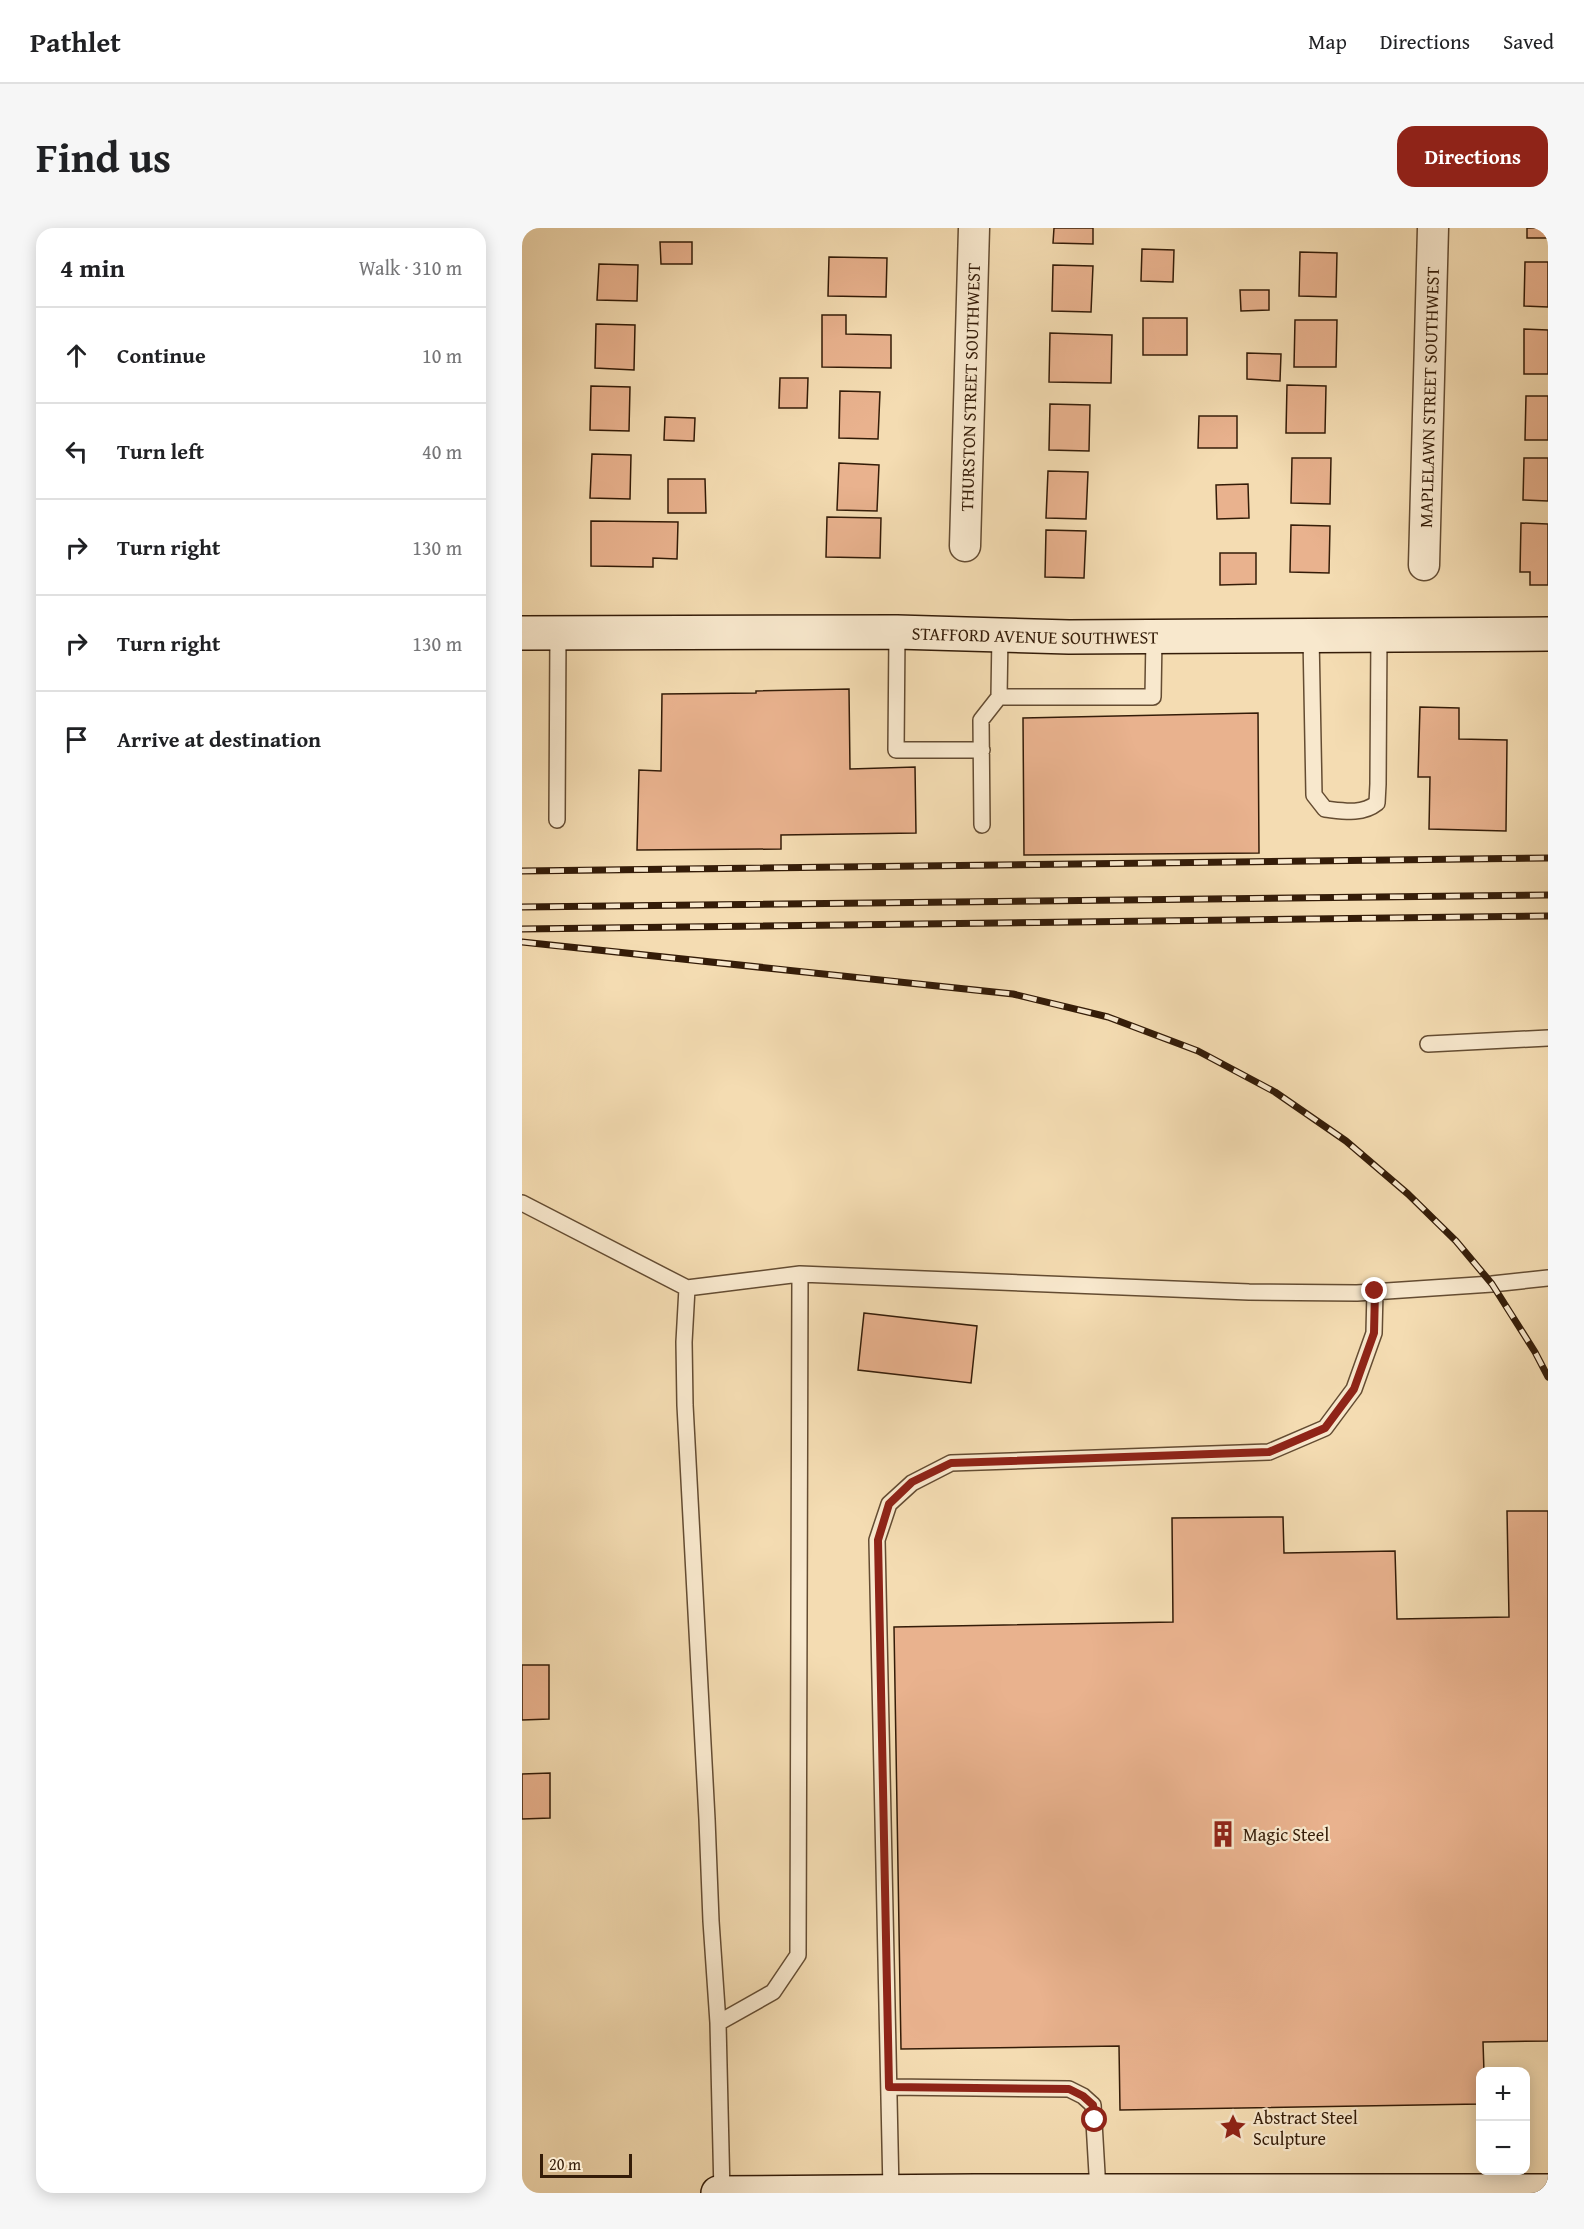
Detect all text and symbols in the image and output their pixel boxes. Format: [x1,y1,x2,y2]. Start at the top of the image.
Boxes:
text: Pathlet [30,21,121,62]
text: Map [1308,26,1347,57]
text: Directions [1380,26,1470,57]
text: Saved [1503,26,1554,57]
text: Find us [36,126,171,187]
button: Directions [1397,126,1548,187]
text: 4 min [60,248,125,287]
text: Walk · 310 m [359,253,462,282]
street label: THURSTON STREET SOUTHWEST [952,263,987,512]
street label: MAPLELAWN STREET SOUTHWEST [1411,266,1445,528]
icon: ahead [60,339,93,372]
text: Continue [117,339,206,371]
text: 10 m [422,341,462,370]
icon: left [60,435,93,468]
text: Turn left [117,435,204,467]
text: 40 m [422,437,462,466]
icon: right [60,531,93,564]
text: Turn right [117,531,220,563]
text: 130 m [412,533,462,562]
street label: STAFFORD AVENUE SOUTHWEST [911,619,1158,651]
icon: right [60,627,93,660]
text: Turn right [117,627,220,659]
text: 130 m [412,629,462,658]
icon: arrive [60,723,93,756]
text: Arrive at destination [117,723,321,755]
route end [1361,1277,1387,1303]
building icon: Magic Steel [1208,1819,1238,1849]
place label: Magic Steel [1243,1821,1329,1848]
map controls [1476,2067,1530,2175]
button: + [1476,2067,1530,2121]
place label: Abstract Steel Sculpture [1253,2104,1358,2152]
route start [1081,2106,1107,2132]
place icon: Abstract Steel Sculpture [1218,2112,1248,2142]
button: − [1476,2121,1530,2175]
scale bar [540,2151,632,2178]
text: 20 m [549,2152,581,2176]

